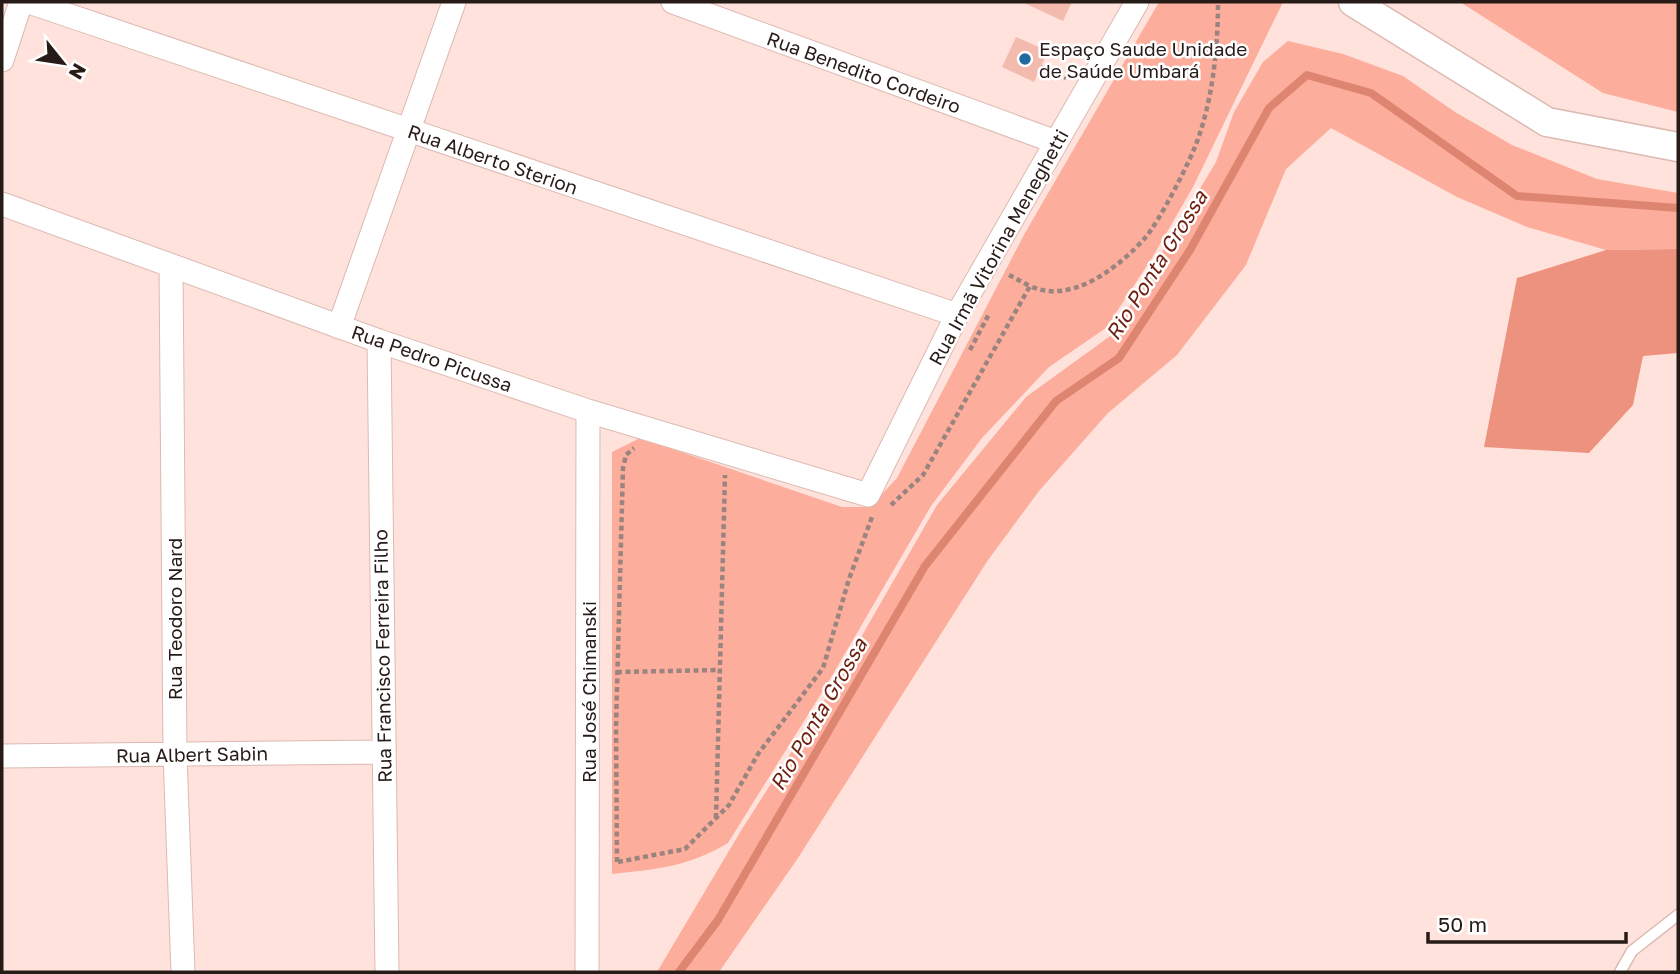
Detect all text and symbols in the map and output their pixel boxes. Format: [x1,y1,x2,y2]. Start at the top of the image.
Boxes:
street label: Rua Benedito Cordeiro [764,26,964,118]
north arrow [28,28,98,98]
place label: Espaço Saude Unidade de Saúde Umbará [1039,37,1247,82]
marker: Espaço Saude Unidade de Saúde Umbará [1017,51,1033,67]
text: N [65,60,92,84]
street label: Rua Alberto Sterion [405,119,581,199]
street label: Rua Irmã Vitorina Meneghetti [923,125,1073,369]
water label: Rio Ponta Grossa [1099,184,1213,345]
street label: Rua Pedro Picussa [349,320,515,396]
street label: Rua Francisco Ferreira Filho [368,529,396,783]
street label: Rua Teodoro Nard [163,538,186,700]
street label: Rua José Chimanski [577,601,600,783]
water label: Rio Ponta Grossa [764,632,873,795]
street label: Rua Albert Sabin [116,741,268,767]
scale bar [1428,900,1626,944]
text: 50 m [1438,911,1487,937]

